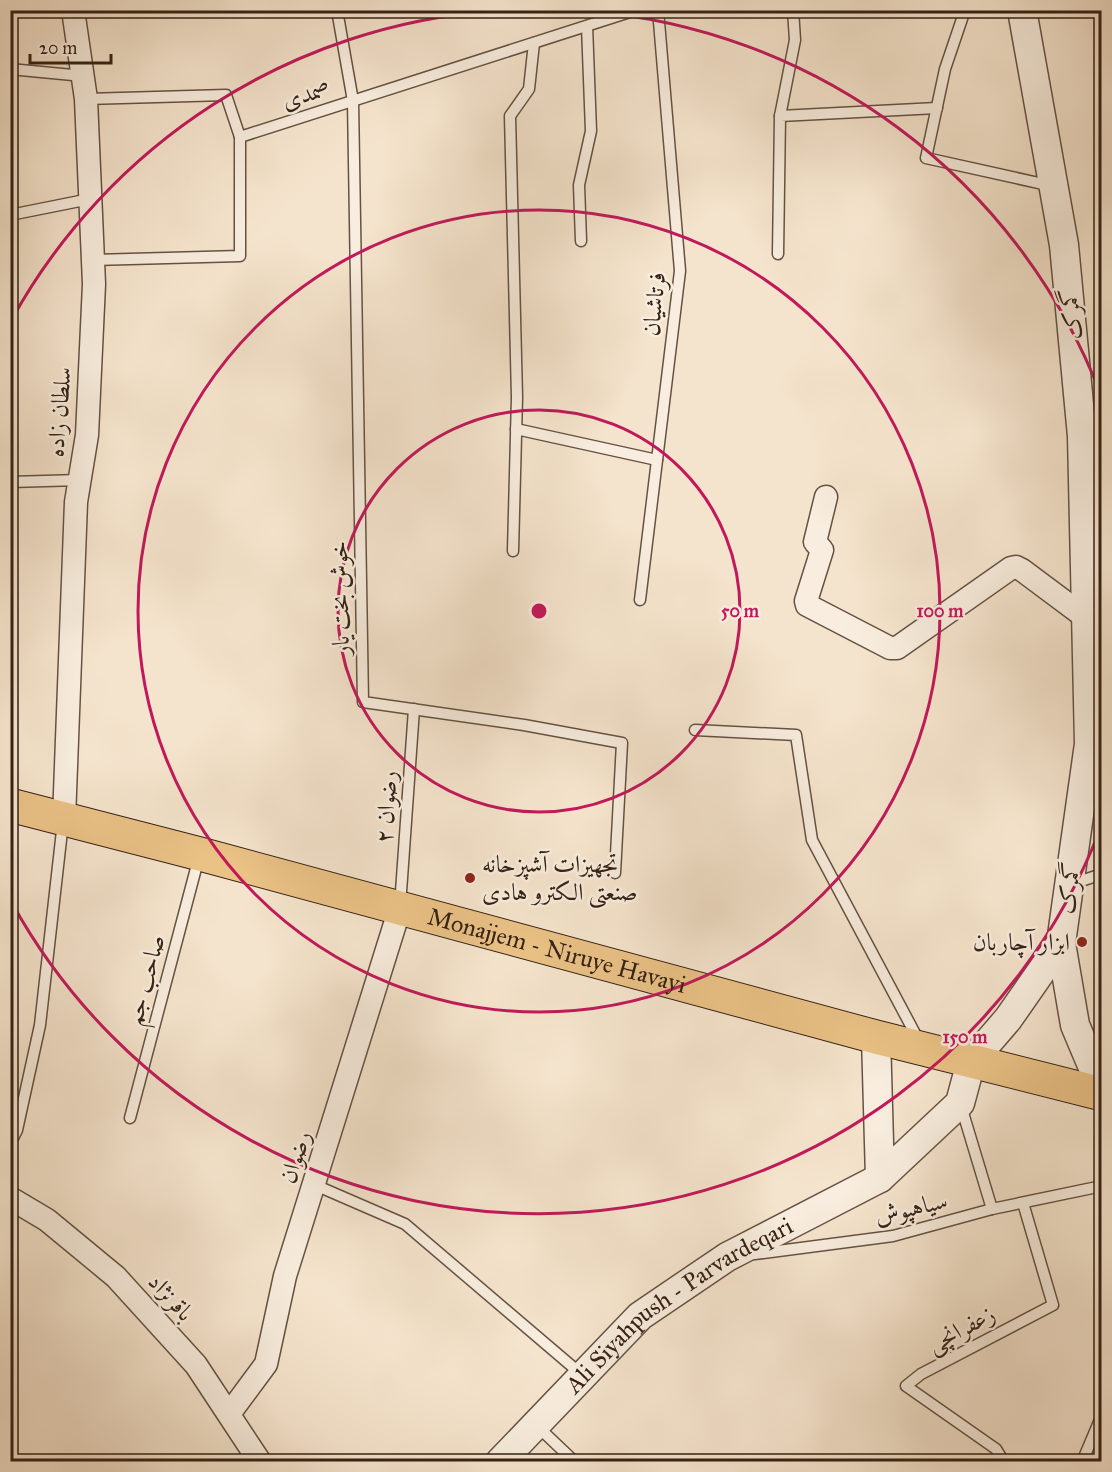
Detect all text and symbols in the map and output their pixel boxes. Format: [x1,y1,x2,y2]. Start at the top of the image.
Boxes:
scale bar [30,27,111,65]
text: 20 m [39,37,77,59]
street label: صمدی [278,72,334,116]
street label: فرتاشیان [636,271,672,337]
street label: گمرک [1053,287,1088,341]
street label: سلطان زاده [40,366,78,458]
street label: خوش بخت یار [324,541,356,657]
text: 50 m [721,600,760,622]
text: 100 m [917,600,964,622]
centre of rings [529,601,549,621]
street label: رضوان ۲ [368,770,404,844]
place label: تجهیزات آشپزخانه صنعتی الکترو هادی [482,849,637,909]
street label: گمرک [1050,860,1087,916]
marker: تجهیزات آشپزخانه صنعتی الکترو هادی [463,871,477,885]
street label: Monajjem - Niruye Havayi [424,901,690,1000]
place label: ابزار آچاربان [973,927,1070,959]
street label: صاحب جم [119,931,178,1030]
marker: ابزار آچاربان [1075,935,1089,949]
text: 150 m [943,1026,988,1048]
street label: رضوان [272,1127,318,1187]
street label: سیاهپوش [872,1185,951,1232]
street label: Ali Siyahpush - Parvardeqari [558,1210,798,1400]
street label: باقرنژاد [142,1267,200,1327]
street label: زعفرانچی [922,1299,1001,1361]

